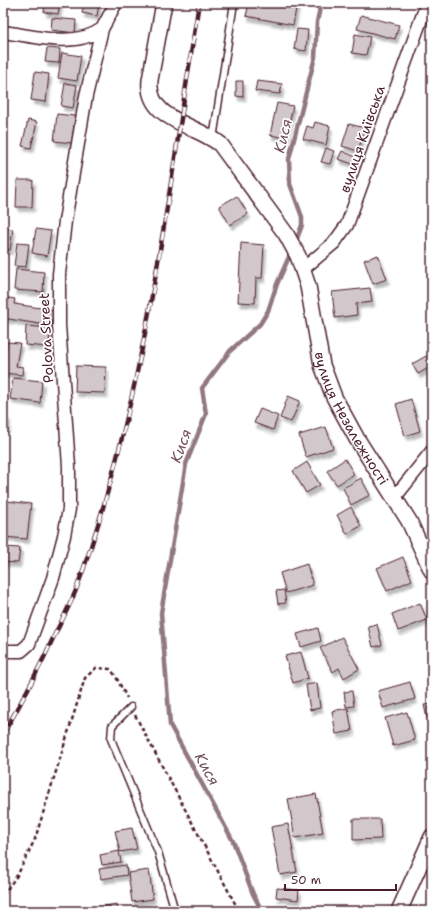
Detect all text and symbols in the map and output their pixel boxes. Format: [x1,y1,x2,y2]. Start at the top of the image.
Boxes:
street label: вулиця Київська [335,83,389,195]
water label: Кися [269,117,297,155]
street label: Polova Street [35,292,57,384]
street label: вулиця Незалежності [311,350,393,488]
water label: Кися [166,426,196,466]
water label: Кися [190,749,224,789]
scale bar [285,866,396,892]
text: 50 m [291,872,321,888]

